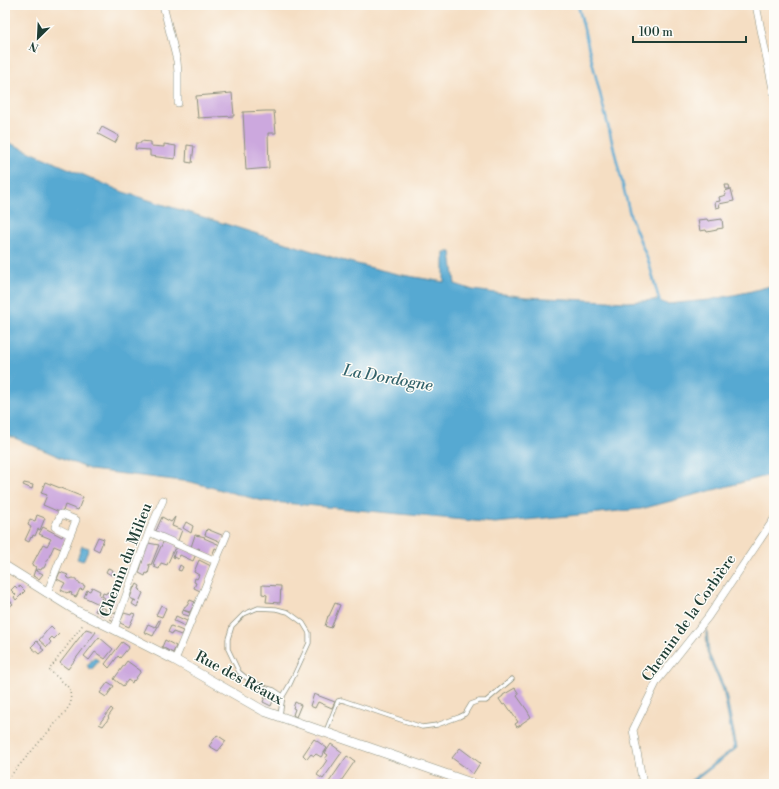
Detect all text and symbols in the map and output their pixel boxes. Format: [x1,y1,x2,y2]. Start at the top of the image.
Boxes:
north arrow [18,18,58,58]
scale bar [633,18,746,44]
text: 100 m [639,25,673,40]
text: N [27,38,41,54]
water label: La Dordogne [341,360,435,396]
street label: Chemin du Milieu [95,500,157,620]
street label: Chemin de la Corbière [638,551,740,685]
street label: Rue des Réaux [192,647,287,709]

